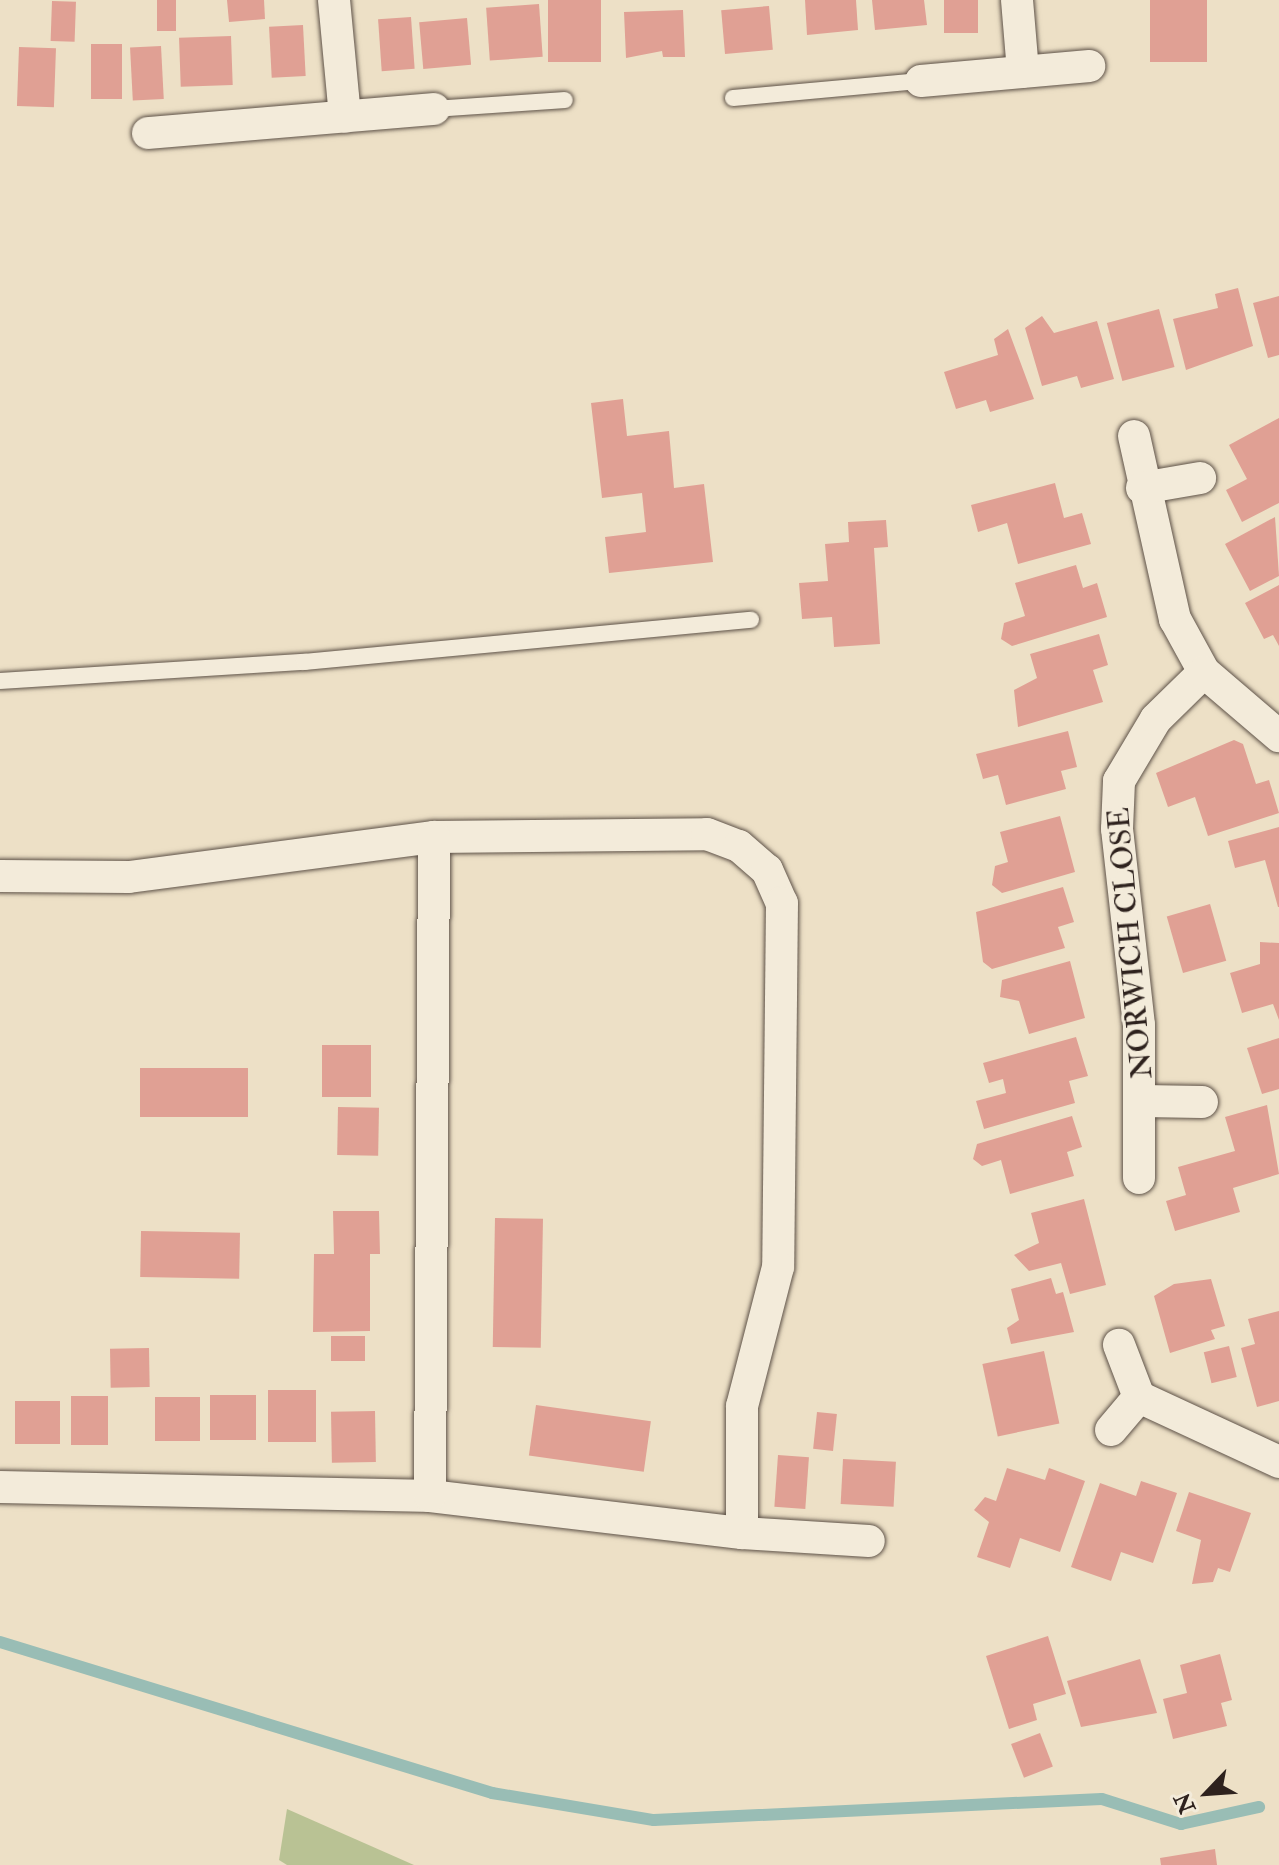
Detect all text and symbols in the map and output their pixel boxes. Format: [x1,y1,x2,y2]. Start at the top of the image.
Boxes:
street label: NORWICH CLOSE [1101,806,1161,1080]
north arrow [1167,1753,1247,1833]
text: N [1168,1788,1202,1818]

